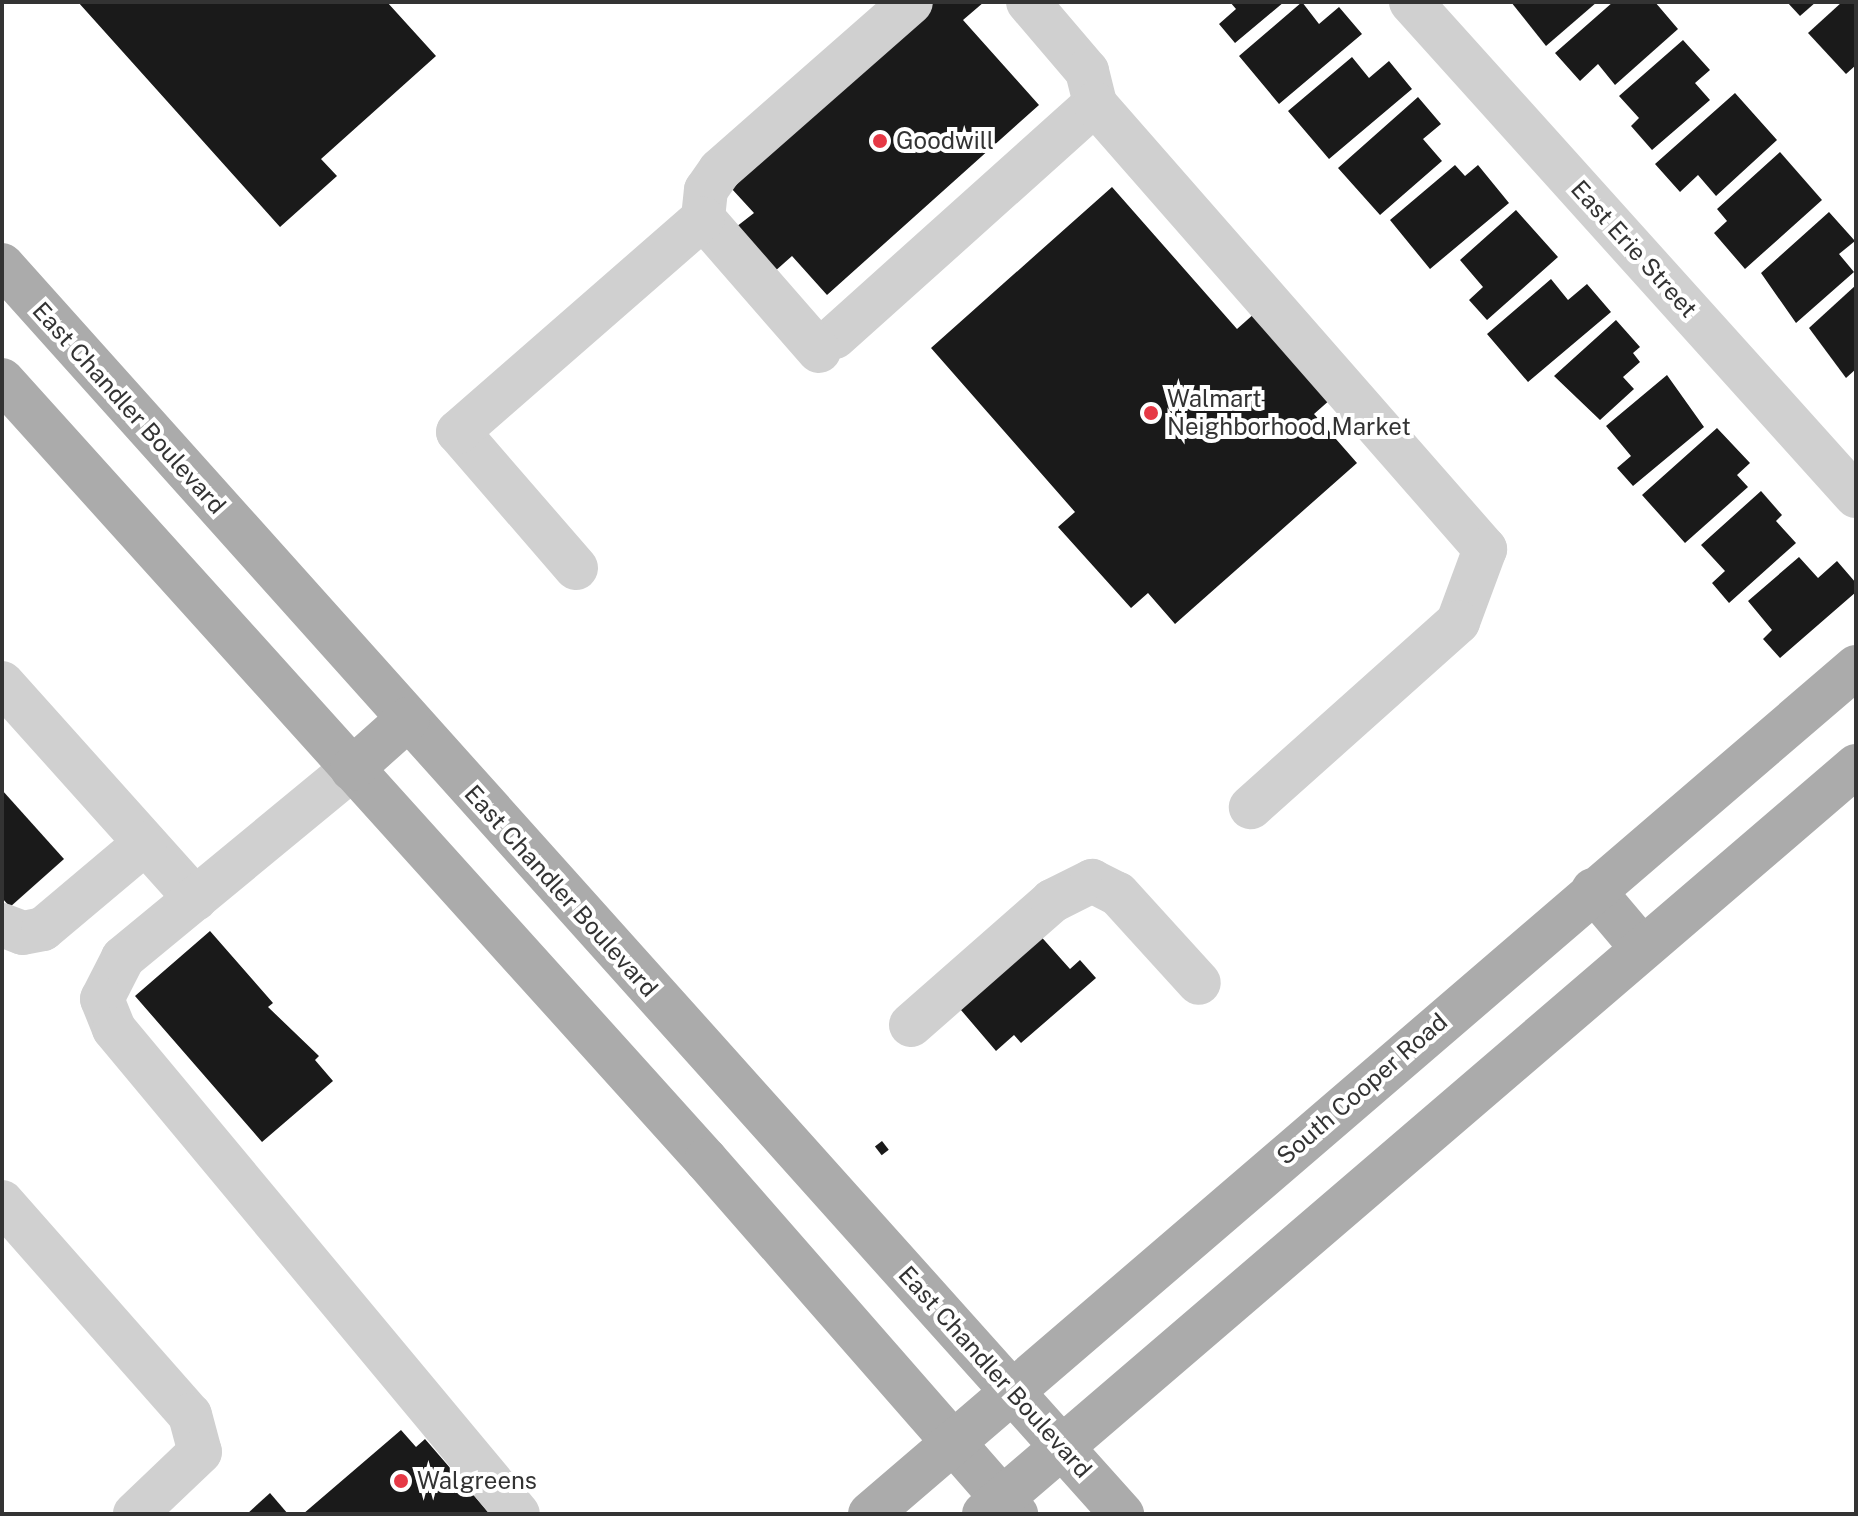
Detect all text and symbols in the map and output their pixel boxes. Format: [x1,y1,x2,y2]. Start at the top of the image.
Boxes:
place label: Goodwill [896,127,994,155]
marker: Goodwill [871,132,889,150]
street label: East Erie Street [1565,175,1703,323]
street label: East Chandler Boulevard [26,296,232,520]
place label: Walmart Neighborhood Market [1167,385,1411,441]
marker: Walmart Neighborhood Market [1142,404,1160,422]
street label: East Chandler Boulevard [458,779,664,1003]
street label: South Cooper Road [1271,1007,1453,1171]
street label: East Chandler Boulevard [892,1260,1098,1484]
place label: Walgreens [417,1467,537,1495]
marker: Walgreens [392,1472,410,1490]

